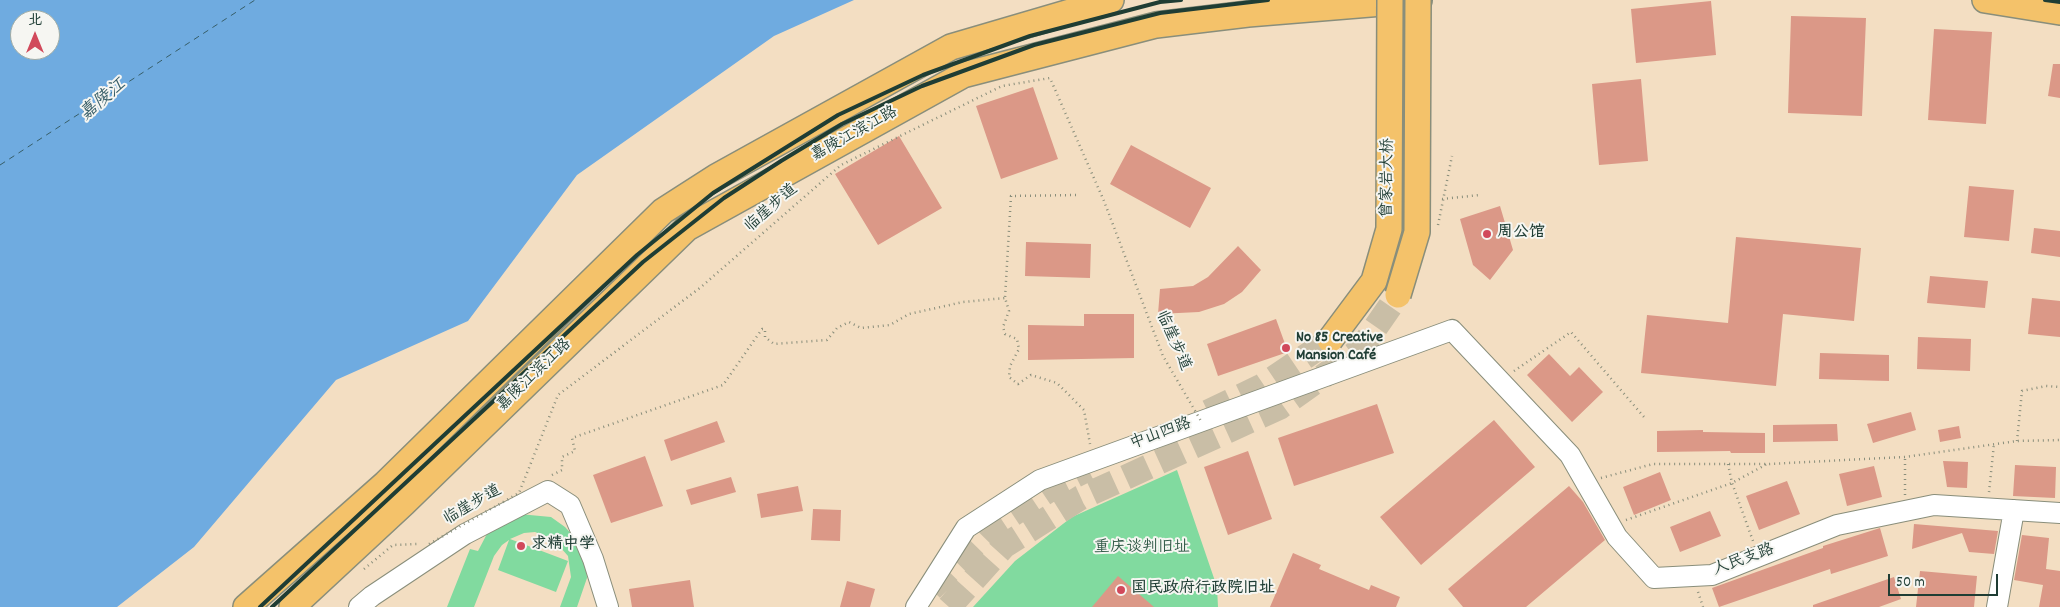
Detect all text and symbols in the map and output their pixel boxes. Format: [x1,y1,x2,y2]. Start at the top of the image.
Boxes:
north arrow [10,10,60,60]
text: 北 [28,11,42,31]
water label: 嘉陵江 [76,75,132,127]
street label: 嘉陵江滨江路 [808,103,902,167]
street label: 曾家岩大桥 [1379,138,1399,218]
street label: 临崖步道 [742,181,802,237]
place label: 周公馆 [1497,224,1545,244]
marker: 周公馆 [1481,228,1493,240]
street label: 临崖步道 [1150,308,1194,374]
place label: No 85 Creative Mansion Café [1296,329,1383,367]
street label: 嘉陵江滨江路 [494,336,576,416]
marker: No 85 Creative Mansion Café [1280,342,1292,354]
street label: 中山四路 [1128,415,1194,455]
street label: 临崖步道 [440,482,506,530]
place label: 求精中学 [531,536,595,556]
park label: 重庆谈判旧址 [1094,539,1190,559]
marker: 求精中学 [515,540,527,552]
street label: 人民支路 [1711,541,1777,581]
scale bar [1890,564,2000,596]
text: 50 m [1896,572,1925,594]
place label: 国民政府行政院旧址 [1131,580,1275,600]
marker: 国民政府行政院旧址 [1115,584,1127,596]

